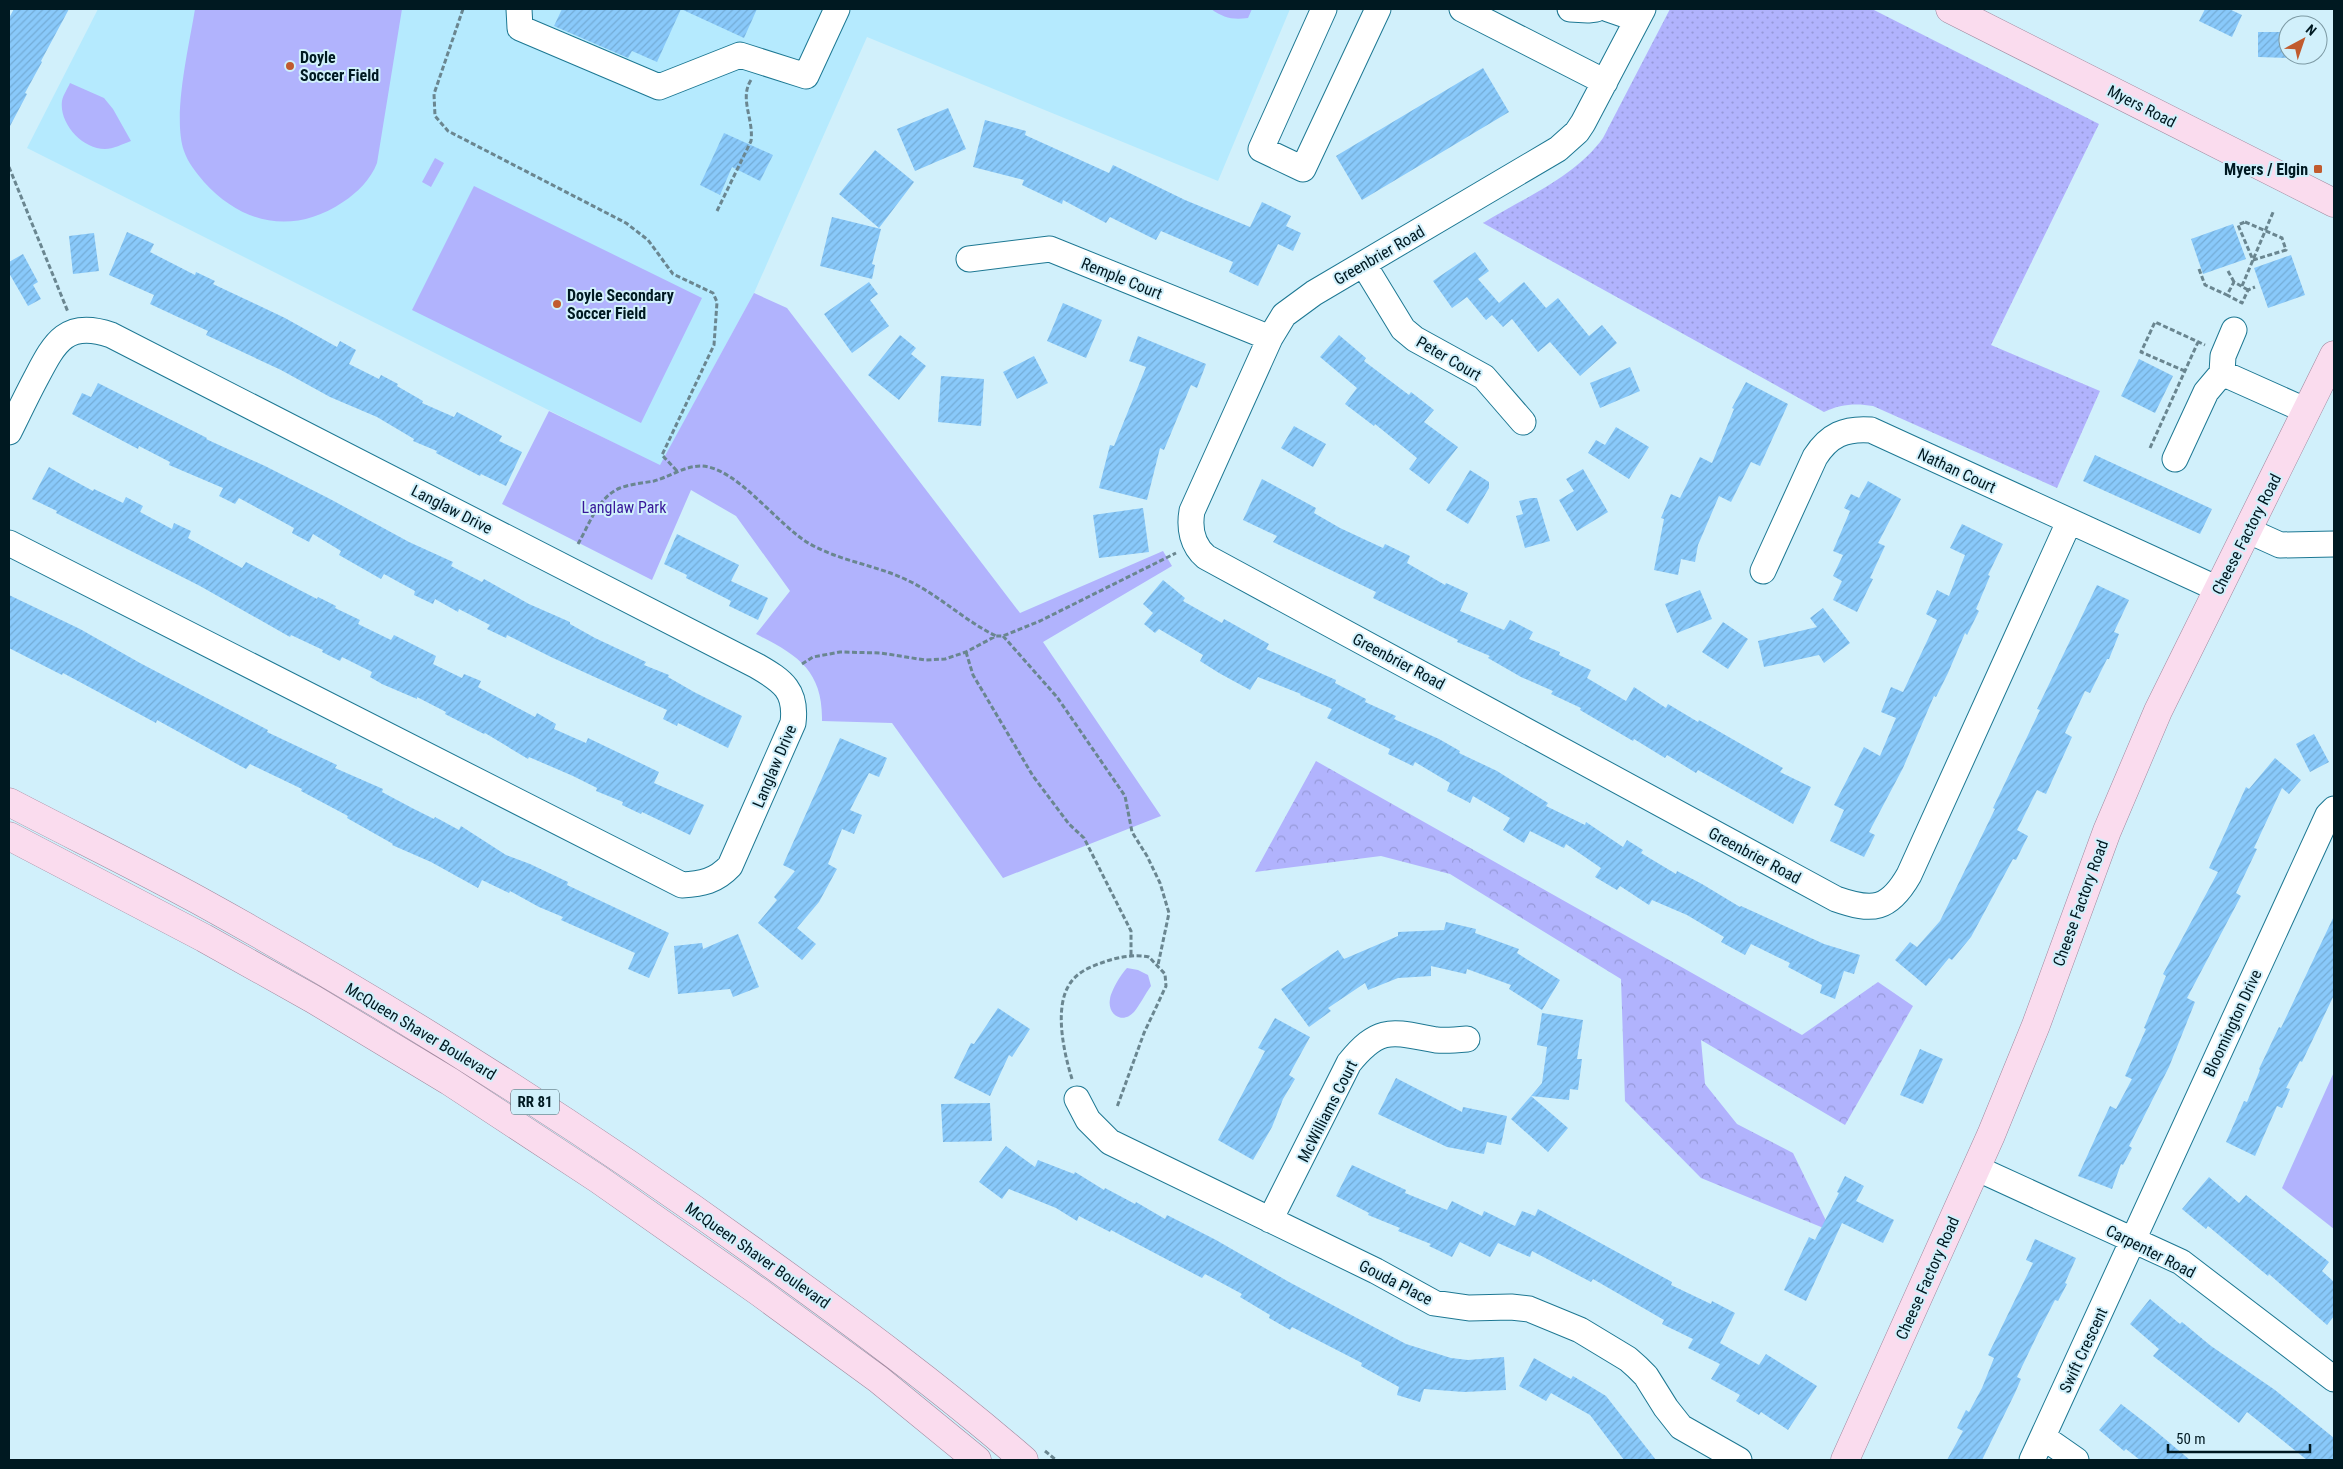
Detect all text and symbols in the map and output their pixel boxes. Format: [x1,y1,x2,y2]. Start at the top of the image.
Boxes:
north arrow [2278,15,2328,65]
text: N [2303,21,2320,39]
place label: Doyle Soccer Field [300,48,379,85]
marker: Doyle Soccer Field [284,60,296,72]
street label: Myers Road [2104,81,2179,132]
place label: Myers / Elgin [2224,160,2308,179]
marker: Myers / Elgin [2312,163,2324,175]
street label: Greenbrier Road [1331,222,1428,289]
street label: Remple Court [1079,254,1165,303]
place label: Doyle Secondary Soccer Field [567,286,674,323]
marker: Doyle Secondary Soccer Field [551,298,563,310]
street label: Peter Court [1413,332,1485,385]
street label: Nathan Court [1915,444,1999,497]
street label: Cheese Factory Road [2208,471,2285,598]
street label: Langlaw Drive [408,481,495,538]
park label: Langlaw Park [582,498,667,517]
street label: Greenbrier Road [1349,629,1448,694]
street label: Langlaw Drive [748,722,800,811]
street label: Greenbrier Road [1705,823,1804,888]
street label: Cheese Factory Road [2049,838,2112,969]
street label: Bloomington Drive [2199,967,2266,1080]
street label: McQueen Shaver Boulevard [342,979,499,1084]
street label: McWilliams Court [1294,1057,1361,1165]
road number: RR 81 [511,1090,559,1114]
street label: McQueen Shaver Boulevard [682,1198,834,1313]
street label: Cheese Factory Road [1892,1214,1963,1343]
street label: Carpenter Road [2103,1221,2199,1282]
street label: Gouda Place [1356,1256,1436,1309]
street label: Swift Crescent [2055,1304,2112,1396]
scale bar [2168,1422,2310,1454]
text: 50 m [2176,1430,2206,1448]

